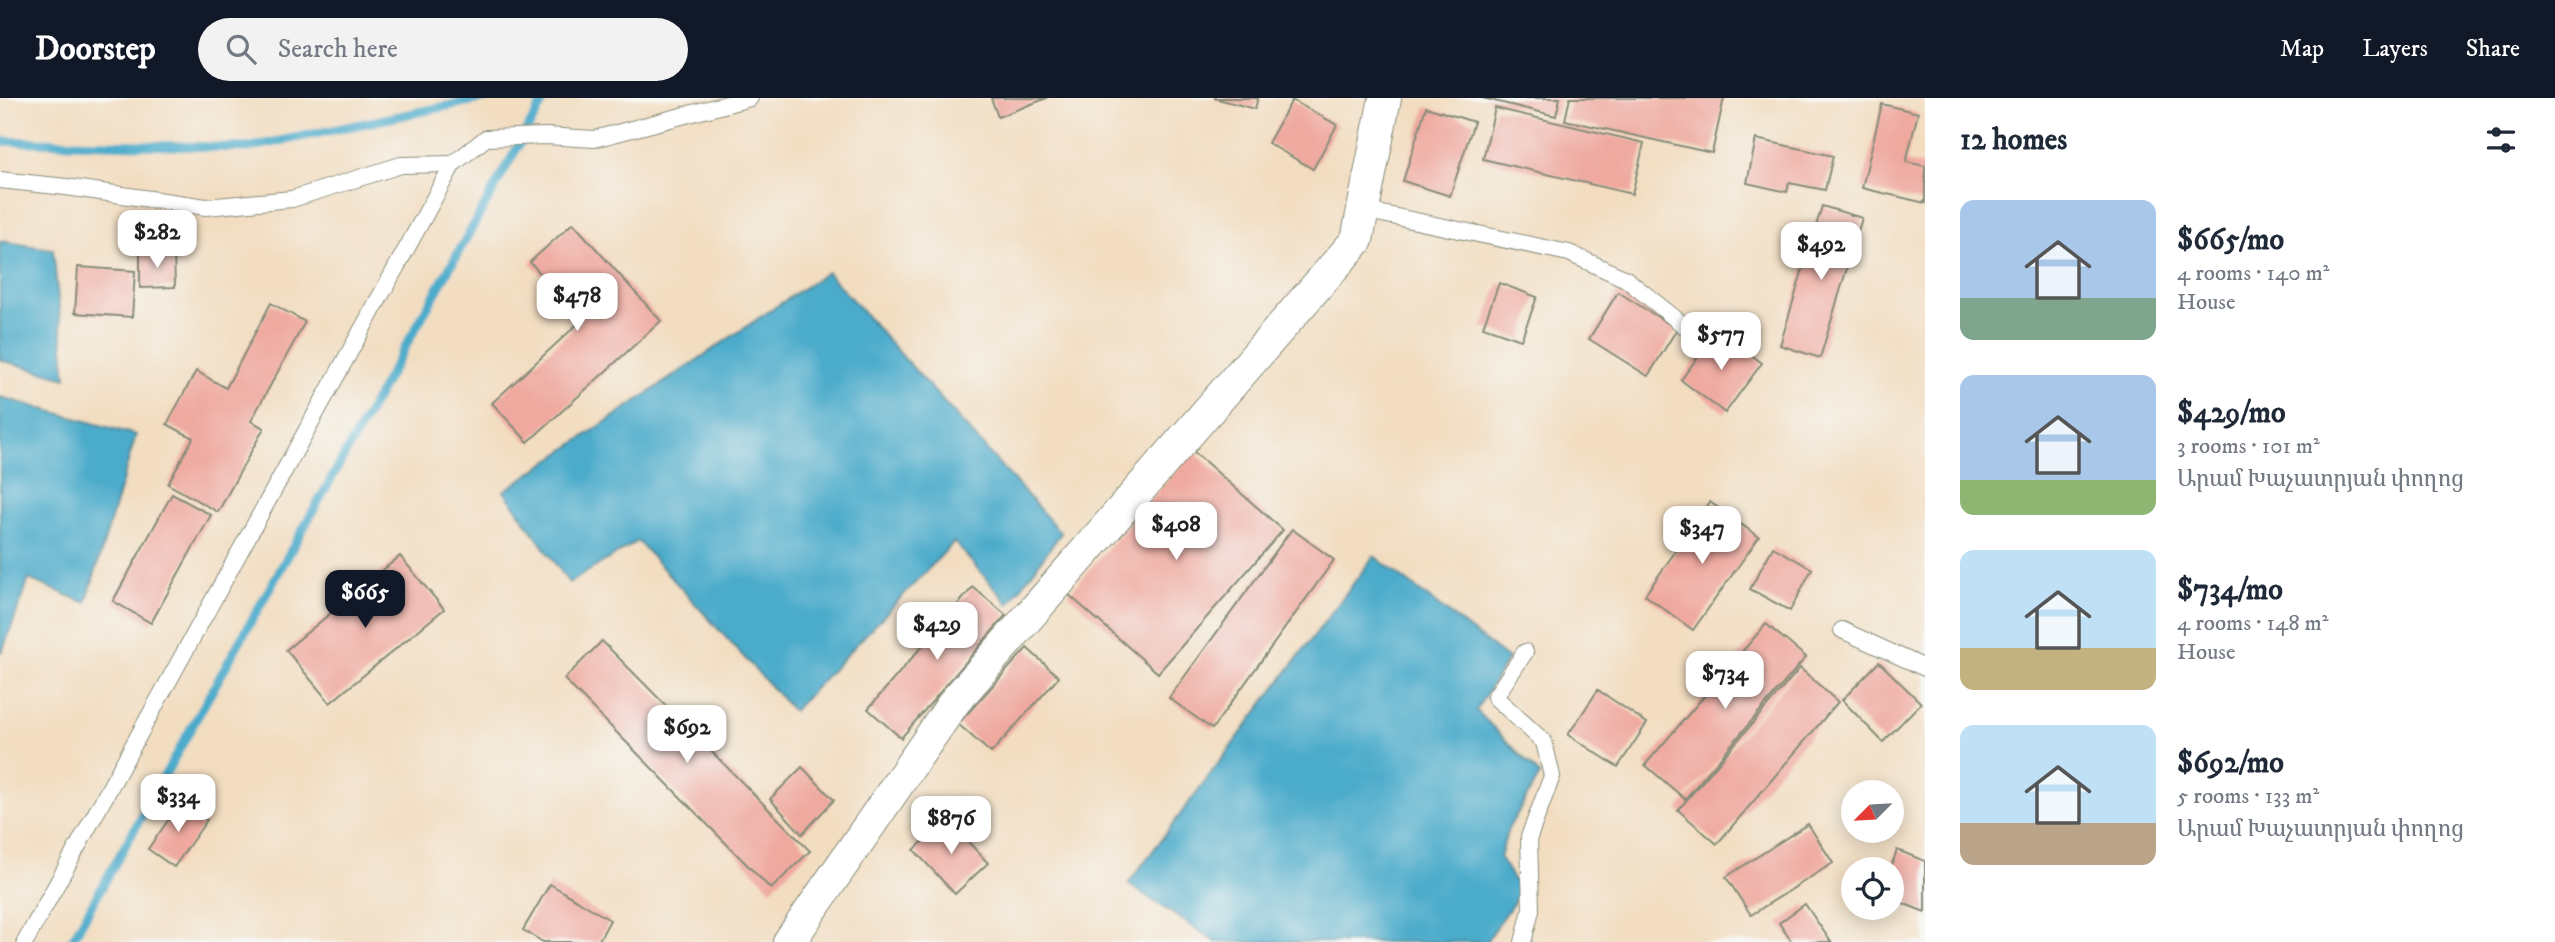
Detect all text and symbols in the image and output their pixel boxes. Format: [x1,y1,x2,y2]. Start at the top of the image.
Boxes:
search box [198,18,688,81]
text: Doorstep [35,29,156,70]
icon: search [222,30,260,68]
text: Search here [278,33,398,66]
text: Map [2280,34,2324,64]
text: Layers [2362,34,2428,64]
text: Share [2466,34,2520,64]
icon: filters [2482,121,2520,159]
text: 12 homes [1960,122,2067,159]
pin: $282 [116,211,198,270]
text: $282 [134,218,180,247]
pin: $492 [1780,222,1862,282]
text: $665/mo [2177,222,2284,259]
icon: home [2016,228,2100,312]
text: $492 [1797,230,1845,259]
text: 4 rooms · 140 m² [2177,259,2330,288]
pin: $478 [536,274,618,333]
text: $478 [553,281,601,310]
text: House [2177,288,2235,317]
pin: $577 [1680,313,1762,372]
text: $577 [1697,320,1745,349]
text: $429/mo [2177,395,2286,432]
icon: home [2016,403,2100,487]
text: 3 rooms · 101 m² [2177,432,2320,461]
text: Արամ Խաչատրյան փողոց [2177,465,2464,494]
pin: $408 [1135,503,1217,562]
pin: $347 [1661,506,1743,566]
text: $408 [1151,510,1201,539]
text: $347 [1679,514,1725,543]
pin: $665 [324,570,406,630]
text: $734/mo [2177,572,2283,609]
text: $665 [341,578,389,607]
icon: home [2016,578,2100,662]
pin: $429 [896,602,978,662]
text: 4 rooms · 148 m² [2177,609,2329,638]
text: $429 [913,610,961,639]
text: House [2177,638,2235,667]
pin: $734 [1684,652,1766,711]
text: $734 [1702,659,1748,688]
pin: $692 [646,706,728,765]
text: $692 [663,713,711,742]
text: $692/mo [2177,745,2284,782]
icon: home [2016,753,2100,837]
pin: $334 [137,774,219,834]
north arrow [1841,780,1904,844]
map controls [1841,780,1904,920]
text: $334 [157,782,199,811]
text: 5 rooms · 133 m² [2177,782,2319,811]
pin: $876 [910,796,992,856]
text: $876 [927,804,975,833]
text: Արամ Խաչատրյան փողոց [2177,815,2464,844]
button: locate [1841,857,1904,920]

